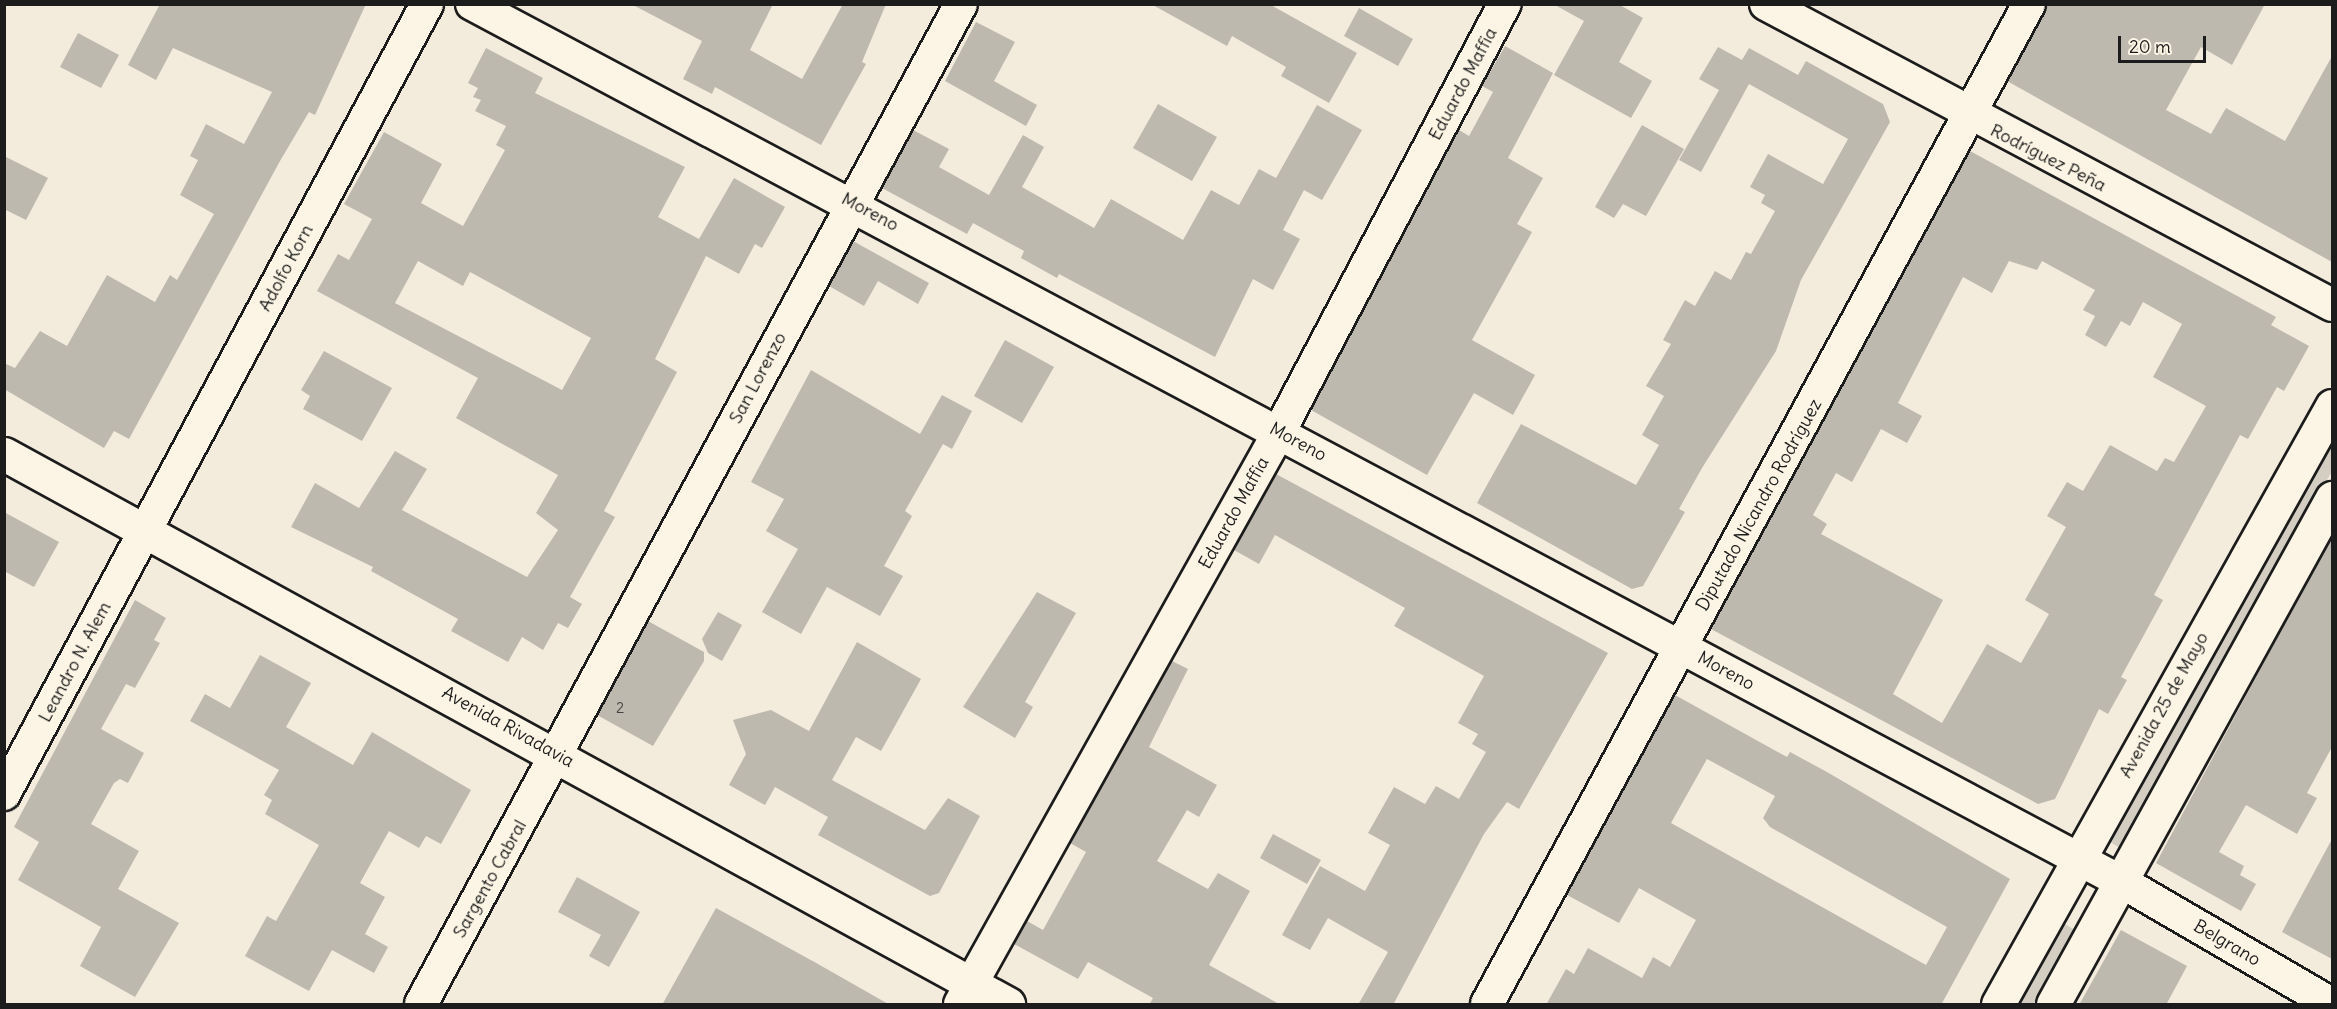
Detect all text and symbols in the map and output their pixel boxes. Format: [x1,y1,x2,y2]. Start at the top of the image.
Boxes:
street label: Eduardo Maffia [1424,24,1502,144]
scale bar [2121,24,2210,62]
text: 20 m [2129,35,2171,58]
street label: Rodríguez Peña [1987,120,2109,196]
street label: Moreno [838,188,902,236]
street label: Adolfo Korn [254,221,318,315]
street label: San Lorenzo [725,329,791,427]
street label: Diputado Nicandro Rodríguez [1692,395,1826,615]
street label: Moreno [1266,418,1330,466]
street label: Eduardo Maffia [1194,453,1274,573]
street label: Leandro N. Alem [34,598,116,726]
street label: Avenida 25 de Mayo [2115,628,2213,782]
street label: Moreno [1694,647,1758,695]
street label: Avenida Rivadavia [438,682,578,772]
house number: 2 [616,699,624,717]
street label: Sargento Cabral [449,816,531,942]
street label: Belgrano [2190,915,2264,971]

